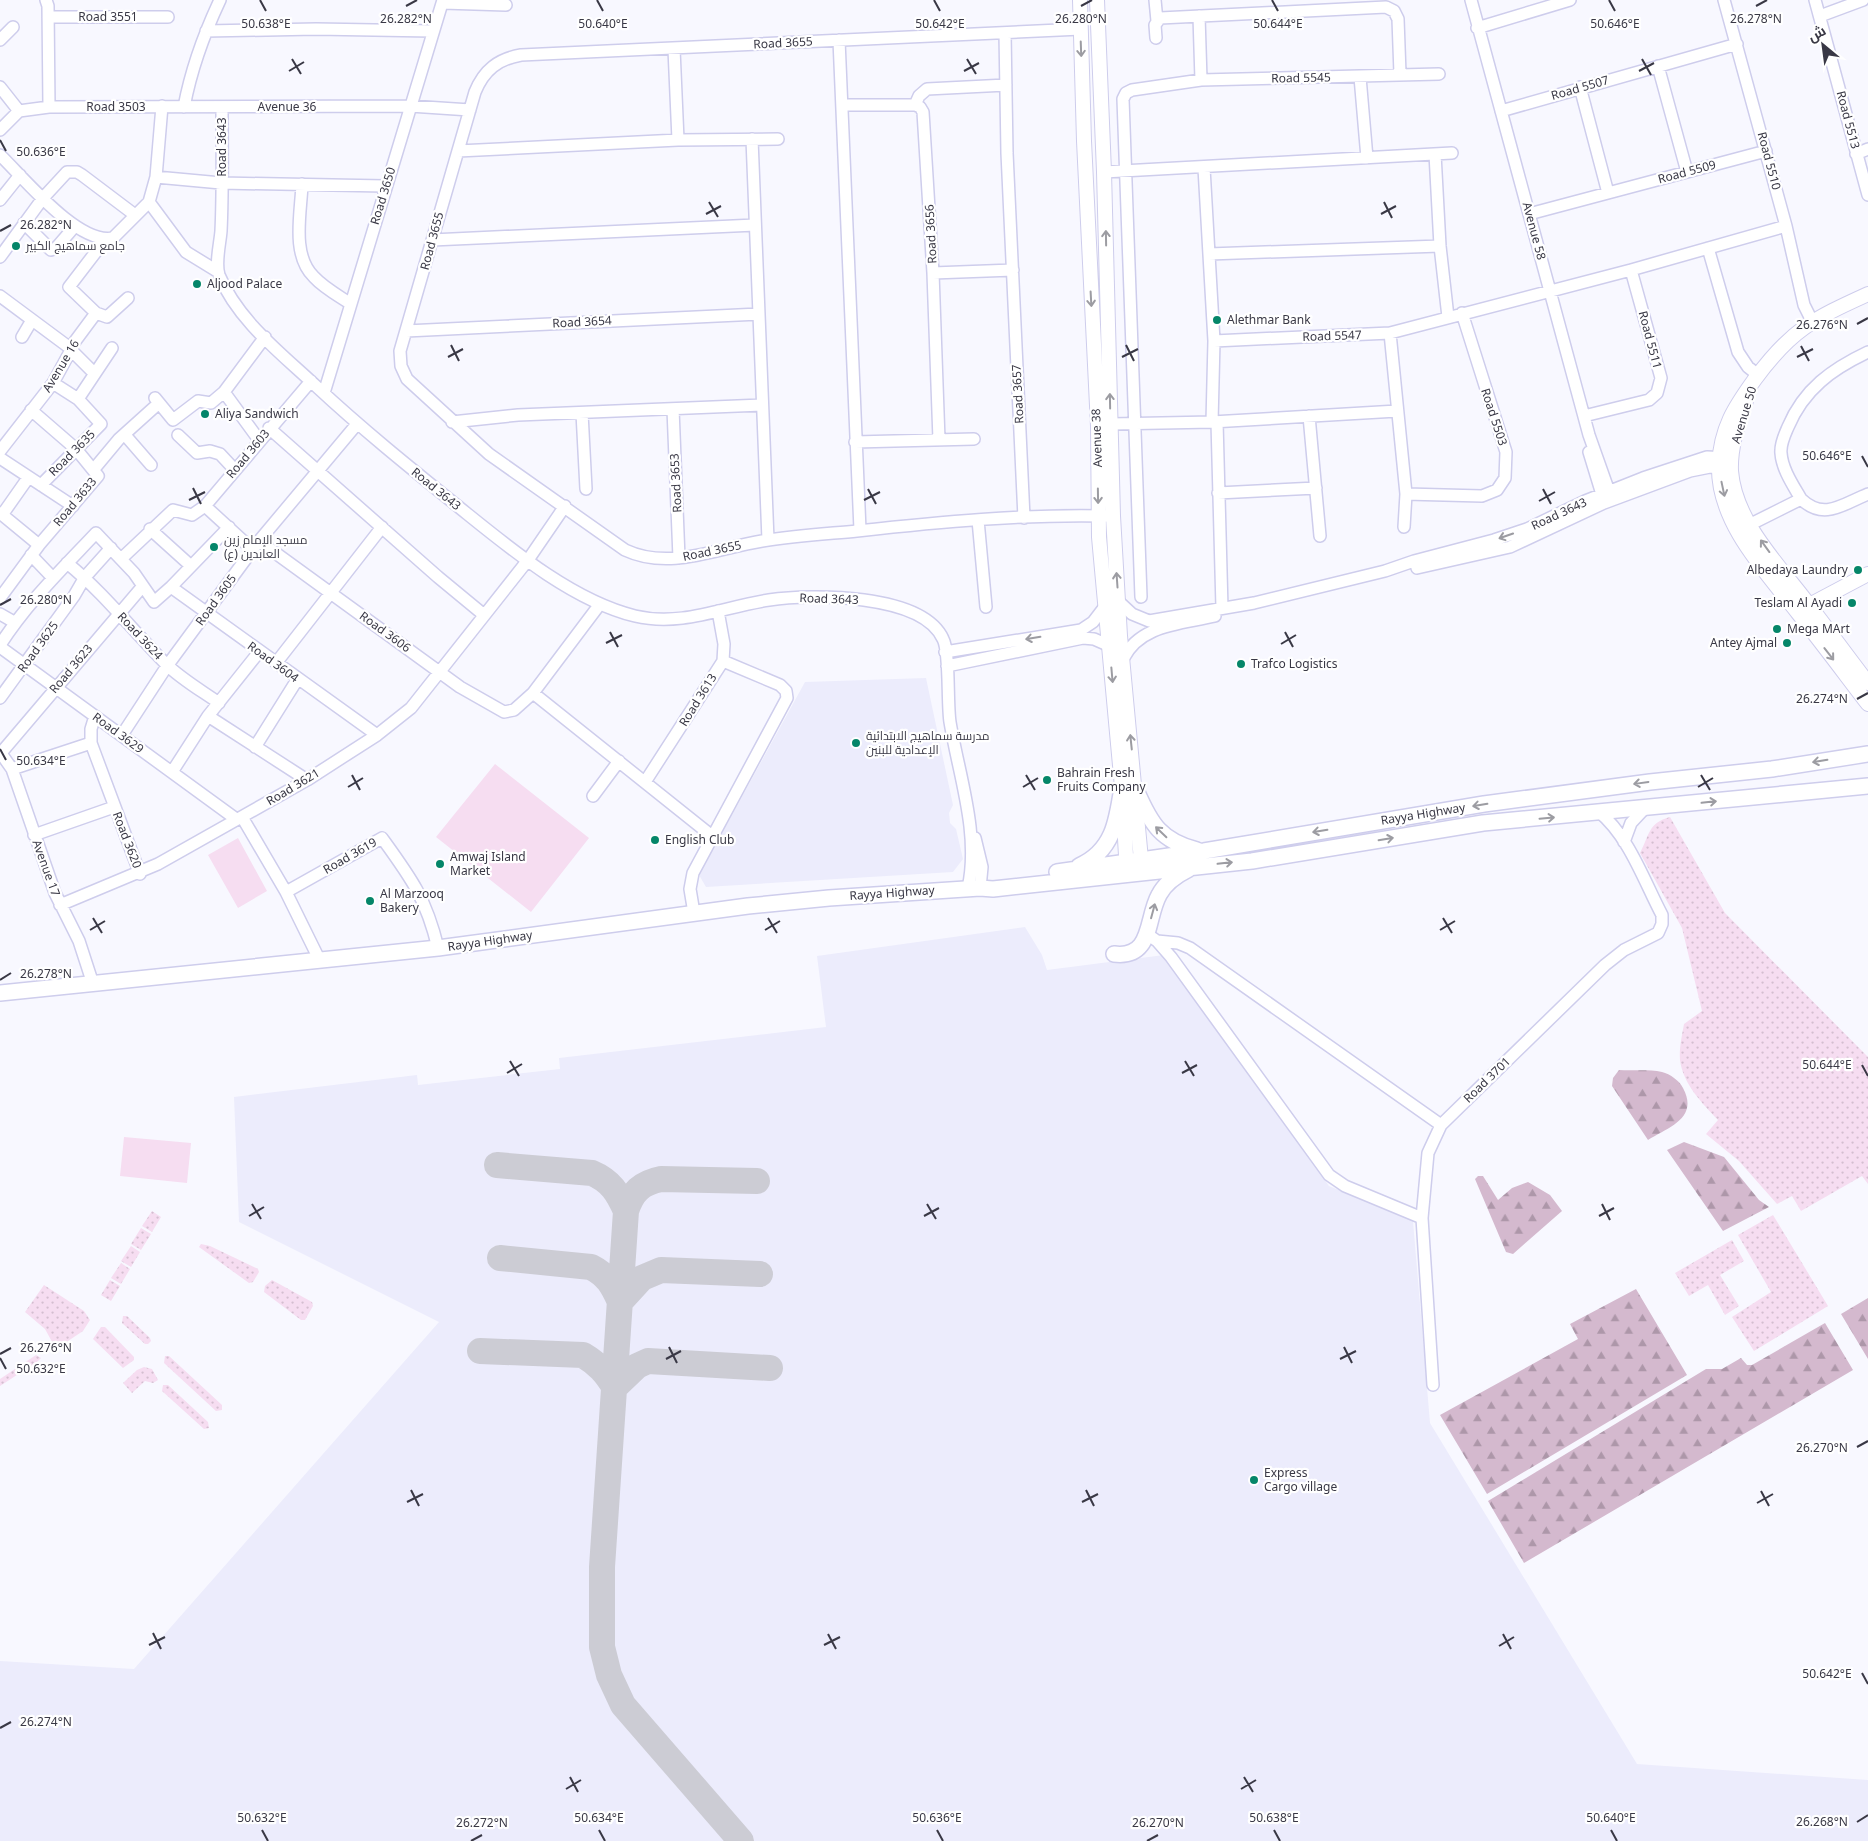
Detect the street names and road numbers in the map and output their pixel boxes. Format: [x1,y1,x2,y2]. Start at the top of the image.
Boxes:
street label: Road 3551 [78,8,138,25]
street label: Road 3655 [753,32,813,53]
street label: Road 5545 [1271,68,1331,87]
street label: Road 5507 [1549,71,1611,104]
street label: Road 5513 [1833,89,1864,151]
street label: Road 3503 [86,98,146,115]
street label: Avenue 36 [258,98,317,115]
street label: Road 3643 [213,117,230,177]
street label: Road 5510 [1754,130,1785,192]
street label: Road 5509 [1656,156,1718,187]
street label: Road 3650 [366,165,399,227]
street label: Avenue 58 [1519,200,1550,262]
street label: Road 3656 [920,204,941,264]
street label: Road 3655 [416,210,447,272]
street label: Road 5511 [1635,309,1666,371]
street label: Road 3654 [552,311,612,332]
street label: Road 5547 [1302,326,1362,345]
street label: Avenue 16 [38,336,83,395]
street label: Road 3657 [1007,364,1028,424]
street label: Avenue 50 [1727,384,1760,446]
street label: Road 5503 [1477,386,1512,448]
street label: Avenue 38 [1087,408,1106,468]
street label: Road 3603 [222,425,273,482]
street label: Road 3635 [45,426,99,480]
street label: Road 3653 [665,453,686,513]
street label: Road 3643 [408,463,465,514]
street label: Road 3633 [49,473,100,530]
street label: Road 3643 [1528,493,1589,534]
street label: Road 3655 [681,536,743,565]
street label: Road 3605 [191,571,240,629]
street label: Road 3643 [799,589,859,608]
street label: Road 3606 [356,607,414,656]
street label: Road 3624 [114,608,167,663]
street label: Road 3625 [13,618,62,676]
street label: Road 3604 [244,637,302,686]
street label: Road 3623 [45,640,96,697]
street label: Road 3613 [675,670,721,729]
street label: Road 3629 [89,708,147,757]
street label: Road 3621 [263,764,323,809]
street label: Rayya Highway [1379,798,1467,829]
street label: Road 3620 [109,809,146,871]
street label: Road 3619 [320,833,380,878]
street label: Avenue 17 [28,837,65,899]
street label: Rayya Highway [849,881,936,904]
street label: Rayya Highway [446,926,534,955]
street label: Road 3701 [1459,1053,1514,1106]

